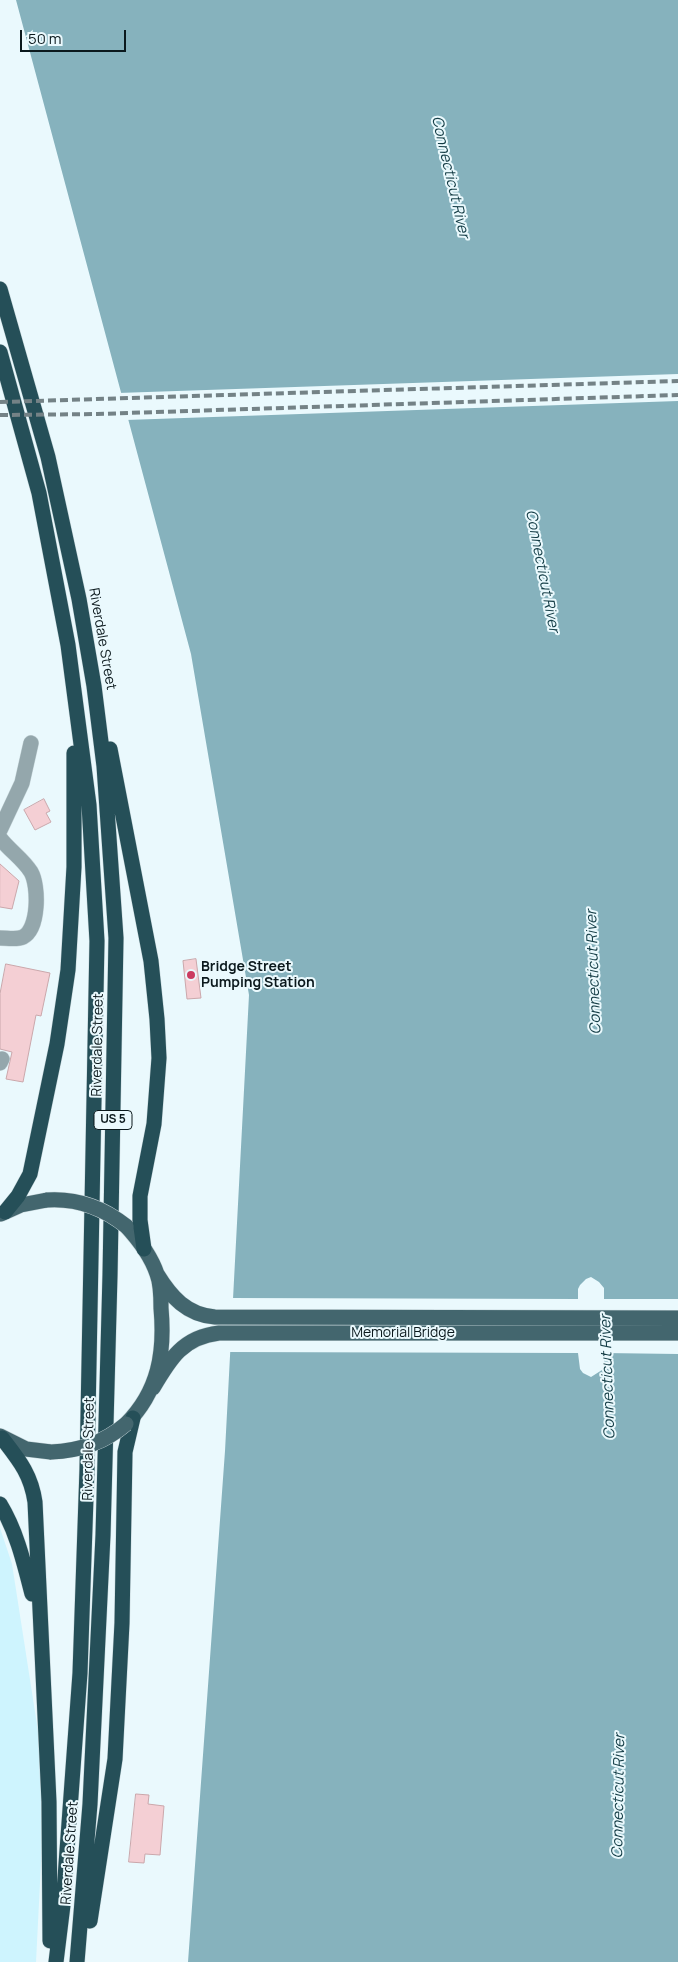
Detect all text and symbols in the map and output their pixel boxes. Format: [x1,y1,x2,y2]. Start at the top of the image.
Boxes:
scale bar [22,20,129,52]
text: 50 m [28,28,62,49]
water label: Connecticut River [427,114,473,240]
water label: Connecticut River [521,508,563,634]
street label: Riverdale Street [85,587,119,691]
water label: Connecticut River [583,909,605,1035]
place label: Bridge Street Pumping Station [201,959,315,992]
marker: Bridge Street Pumping Station [185,969,197,981]
street label: Riverdale Street [89,993,107,1097]
road number: US 5 [94,1110,132,1130]
water label: Connecticut River [597,1314,619,1440]
street label: Memorial Bridge [351,1325,455,1341]
street label: Riverdale Street [80,1397,98,1501]
water label: Connecticut River [609,1734,629,1858]
street label: Riverdale Street [58,1801,82,1905]

